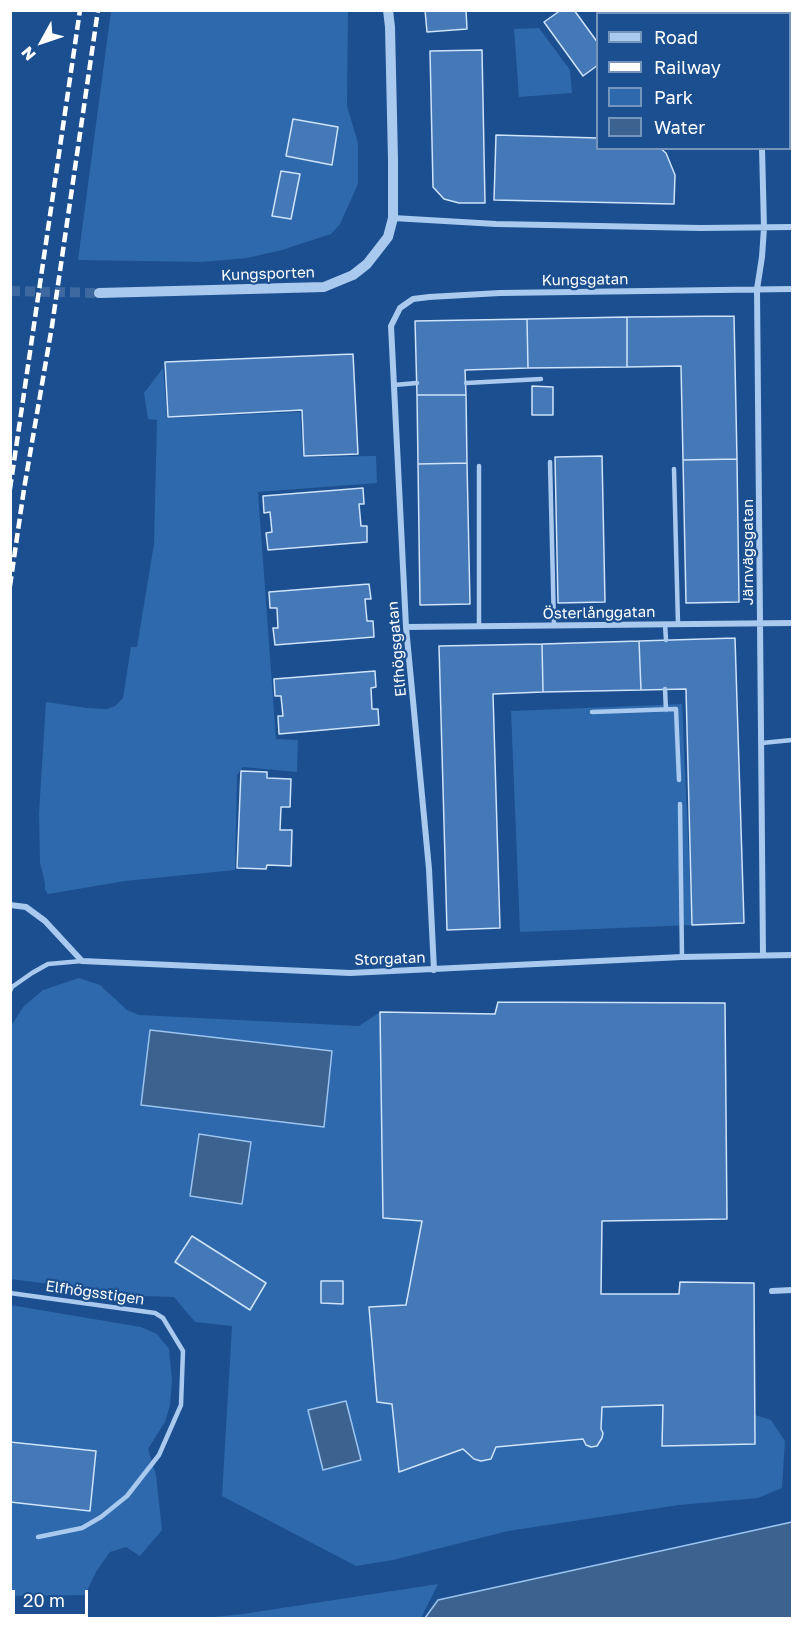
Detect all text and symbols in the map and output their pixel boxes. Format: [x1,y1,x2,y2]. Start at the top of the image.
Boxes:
north arrow [12,12,72,72]
legend [596,12,791,150]
text: Road [654,26,698,48]
text: N [17,42,40,65]
text: Railway [654,56,721,78]
text: Park [654,86,693,108]
text: Water [654,116,705,138]
street label: Kungsporten [221,263,315,285]
street label: Kungsgatan [541,270,629,290]
street label: Järnvägsgatan [739,499,757,605]
street label: Elfhögsgatan [384,601,410,697]
street label: Österlånggatan [543,603,655,623]
street label: Storgatan [354,949,426,969]
street label: Elfhögsstigen [44,1277,146,1309]
scale bar [15,1578,92,1616]
text: 20 m [23,1589,65,1611]

